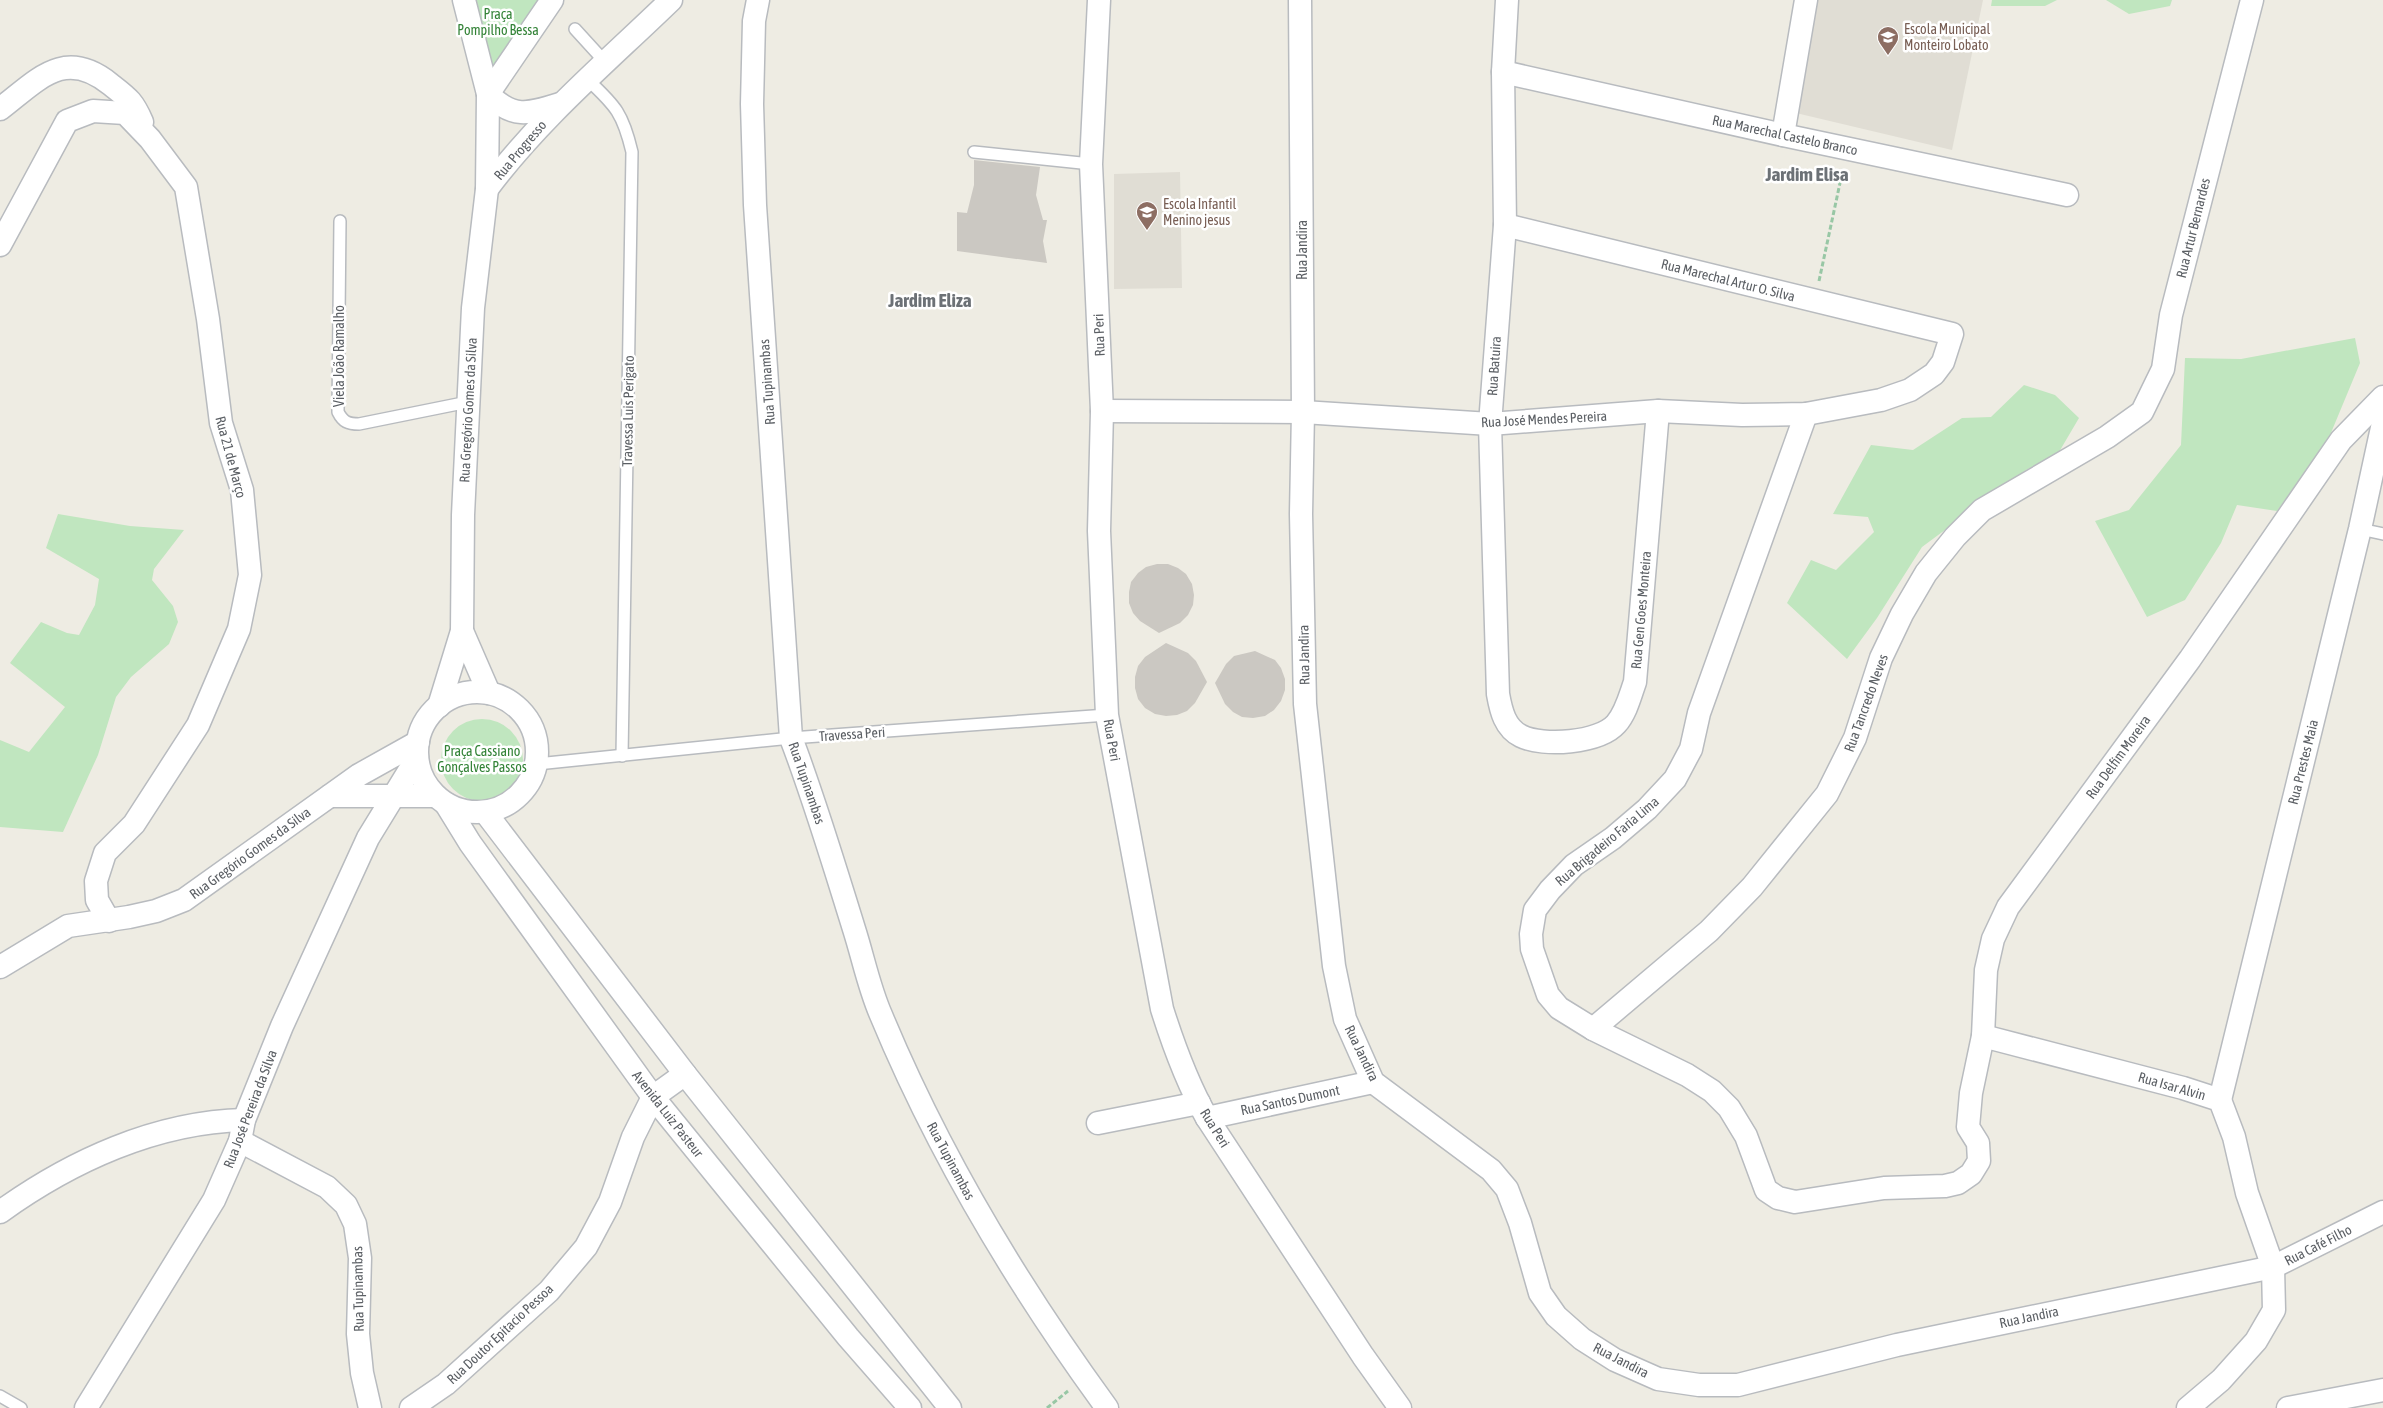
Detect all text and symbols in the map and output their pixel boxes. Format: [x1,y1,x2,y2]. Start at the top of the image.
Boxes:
park label: Praça Pompilho Bessa [457,6,539,38]
place label: Escola Municipal Monteiro Lobato [1904,21,1991,53]
school or university icon: Escola Municipal Monteiro Lobato [1876,25,1900,56]
street label: Rua Marechal Castelo Branco [1711,112,1859,158]
street label: Rua Progresso [490,117,550,183]
district label: Jardim Elisa [1764,163,1849,185]
street label: Rua Artur Bernardes [2173,176,2213,280]
place label: Escola Infantil Menino jesus [1163,196,1237,228]
school or university icon: Escola Infantil Menino jesus [1135,200,1159,231]
street label: Rua Jandira [1294,220,1310,280]
street label: Rua Marechal Artur O. Silva [1659,256,1797,304]
district label: Jardim Eliza [887,289,972,311]
street label: Viela João Ramalho [331,305,347,407]
street label: Rua Peri [1090,313,1108,357]
street label: Rua Batuira [1484,336,1504,396]
street label: Rua Gregório Gomes da Silva [456,337,480,483]
street label: Rua Tupinambas [756,339,778,425]
street label: Travessa Luis Perigato [619,355,637,467]
street label: Rua José Mendes Pereira [1481,408,1607,430]
street label: Rua 21 de Março [212,414,250,500]
street label: Rua Gen Goes Monteira [1628,550,1654,670]
street label: Rua Jandira [1295,625,1313,685]
street label: Rua Tancredo Neves [1841,652,1891,754]
street label: Rua Delfim Moreira [2082,712,2154,802]
street label: Rua Peri [1100,718,1124,762]
street label: Rua Prestes Maia [2285,718,2321,806]
street label: Travessa Peri [818,724,886,744]
street label: Rua Tupinambas [785,740,829,826]
park label: Praça Cassiano Gonçalves Passos [437,743,527,775]
street label: Rua Brigadeiro Faria Lima [1552,793,1662,889]
street label: Rua Gregório Gomes da Silva [186,804,314,902]
street label: Rua Jandira [1342,1022,1382,1084]
street label: Rua José Pereira da Silva [220,1048,280,1170]
street label: Avenida Luiz Pasteur [629,1068,707,1161]
street label: Rua Isar Alvin [2136,1069,2208,1103]
street label: Rua Santos Dumont [1239,1082,1341,1118]
street label: Rua Peri [1197,1106,1233,1150]
street label: Rua Tupinambas [924,1119,978,1203]
street label: Rua Café Filho [2282,1221,2354,1269]
street label: Rua Tupinambas [349,1246,367,1332]
street label: Rua Doutor Epitacio Pessoa [444,1281,556,1387]
street label: Rua Jandira [1998,1303,2060,1331]
street label: Rua Jandira [1591,1339,1651,1381]

